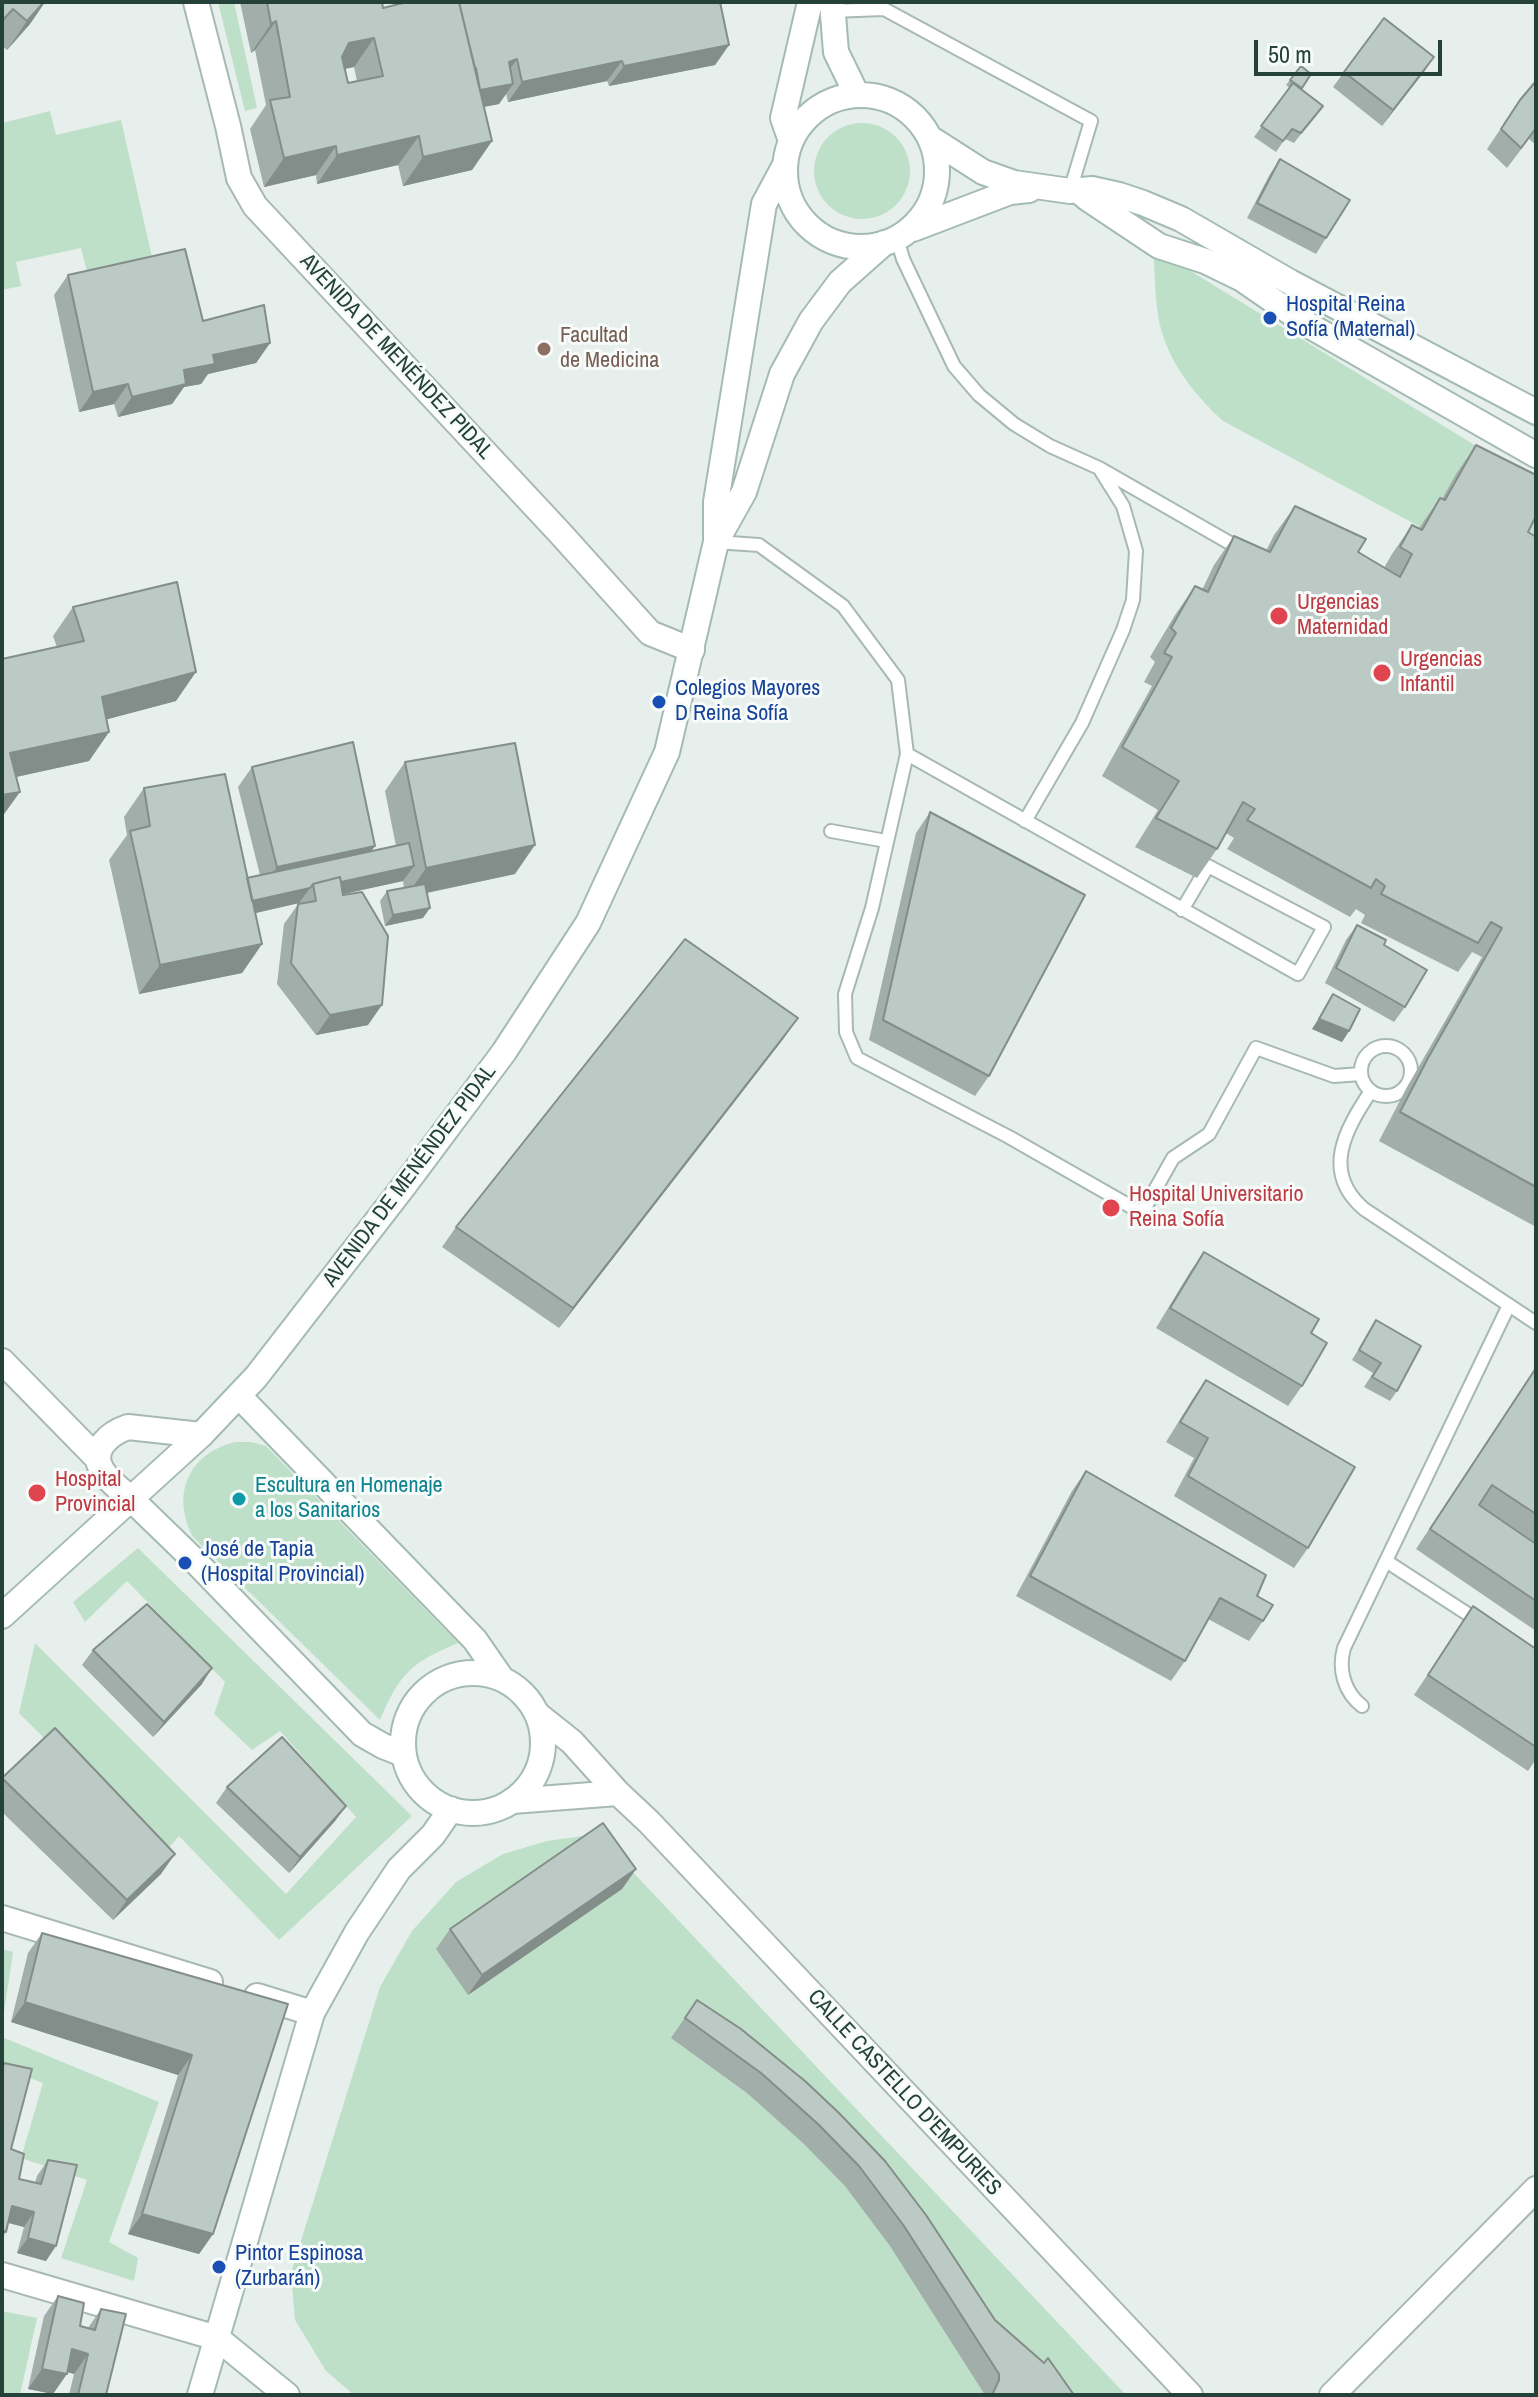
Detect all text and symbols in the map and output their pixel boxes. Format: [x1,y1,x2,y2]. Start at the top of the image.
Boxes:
scale bar [1258,24,1446,74]
text: 50 m [1268,38,1312,70]
street label: AVENIDA DE MENÉNDEZ PIDAL [294,249,498,465]
place label: Hospital Reina Sofía (Maternal) [1286,292,1415,344]
marker: Hospital Reina Sofía (Maternal) [1261,309,1279,327]
place label: Facultad de Medicina [560,323,659,374]
marker: Facultad de Medicina [535,340,553,358]
place label: Urgencias Maternidad [1297,590,1388,642]
marker: Urgencias Maternidad [1268,605,1290,627]
place label: Urgencias Infantil [1400,647,1482,698]
marker: Urgencias Infantil [1371,662,1393,684]
place label: Colegios Mayores D Reina Sofía [675,676,820,728]
marker: Colegios Mayores D Reina Sofía [650,693,668,711]
street label: AVENIDA DE MENÉNDEZ PIDAL [318,1060,502,1292]
place label: Hospital Universitario Reina Sofía [1129,1182,1303,1234]
marker: Hospital Universitario Reina Sofía [1100,1197,1122,1219]
place label: Hospital Provincial [55,1467,135,1518]
place label: Escultura en Homenaje a los Sanitarios [255,1473,443,1524]
marker: Hospital Provincial [26,1482,48,1504]
marker: Escultura en Homenaje a los Sanitarios [230,1490,248,1508]
place label: José de Tapia (Hospital Provincial) [201,1537,364,1588]
marker: José de Tapia (Hospital Provincial) [176,1554,194,1572]
street label: CALLE CASTELLO D'EMPURIES [802,1984,1006,2202]
place label: Pintor Espinosa (Zurbarán) [235,2241,363,2292]
marker: Pintor Espinosa (Zurbarán) [210,2258,228,2276]

